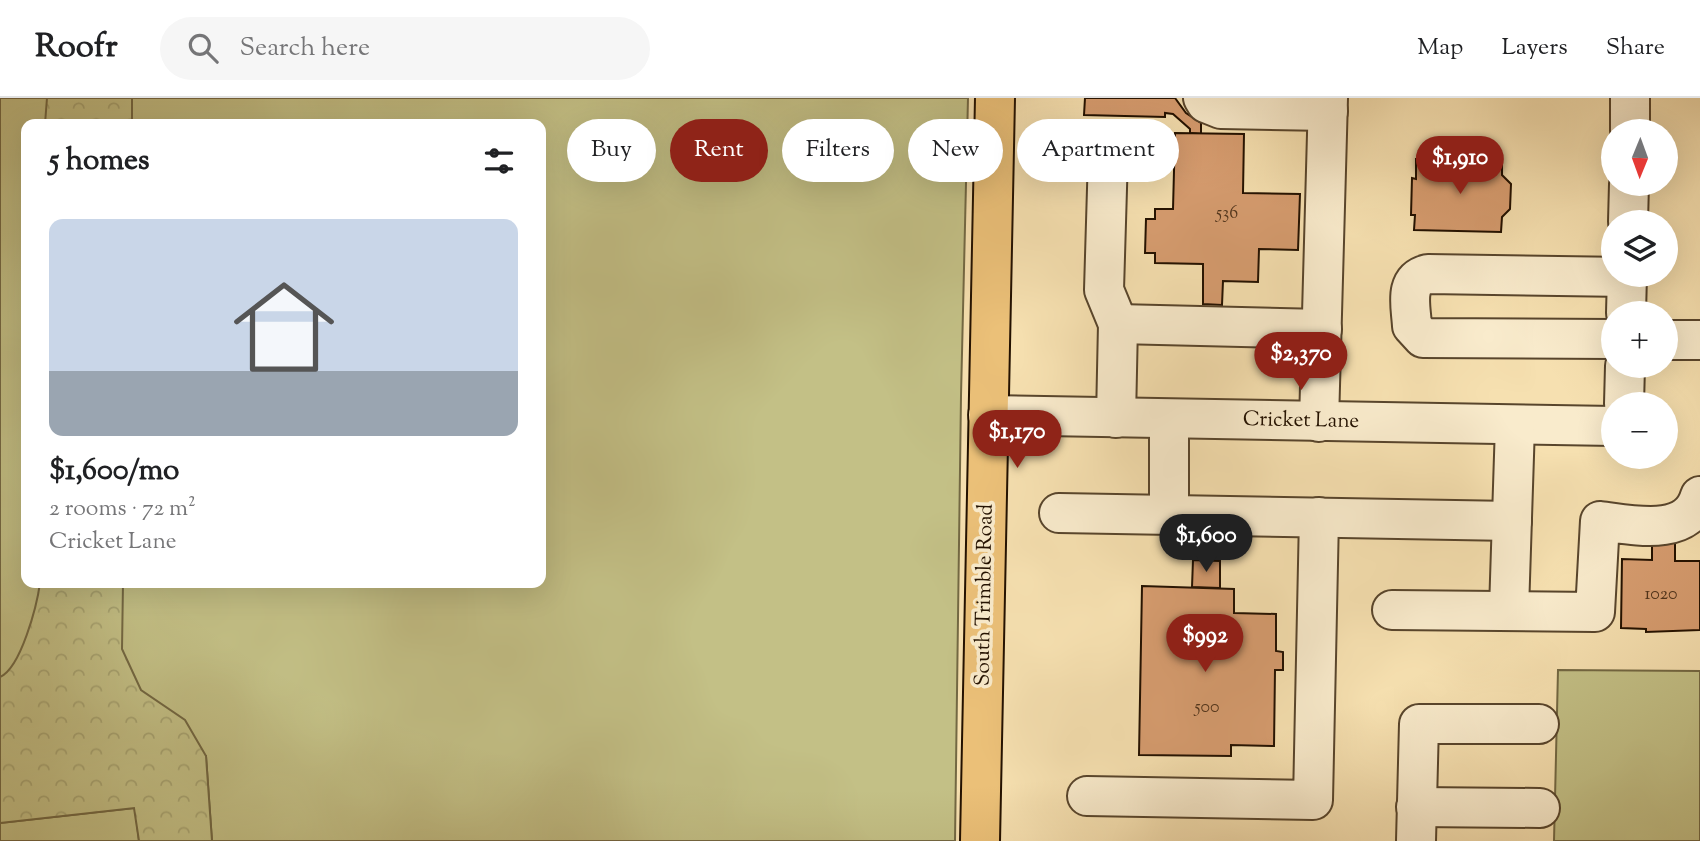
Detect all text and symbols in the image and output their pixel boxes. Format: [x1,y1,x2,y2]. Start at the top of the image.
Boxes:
search box [160,17,650,80]
text: Roofr [35,24,118,72]
icon: search [184,29,222,67]
text: Search here [240,30,370,67]
text: Map [1417,31,1463,65]
text: Layers [1501,31,1568,65]
text: Share [1606,31,1665,65]
chip: Buy [567,119,656,182]
chip: Rent [670,119,768,182]
chip: Filters [782,119,894,182]
chip: New [908,119,1003,182]
chip: Apartment [1017,119,1179,182]
north arrow [1601,119,1678,196]
map controls [1601,119,1678,469]
pin: $1,910 [1403,136,1517,196]
text: 5 homes [49,140,150,183]
icon: filters [480,142,518,180]
text: $1,910 [1432,142,1488,175]
house number: 536 [1215,201,1238,227]
button: layers [1601,210,1678,287]
icon: home [221,264,347,390]
button: + [1601,301,1678,378]
pin: $2,370 [1244,332,1358,392]
text: $2,370 [1270,338,1332,371]
button: − [1601,392,1678,469]
street label: Cricket Lane [1243,405,1359,437]
pin: $1,170 [960,410,1074,470]
text: $1,170 [989,416,1045,449]
text: $1,600/mo [49,450,179,493]
text: 2 rooms · 72 m² [49,493,196,526]
street label: South Trimble Road [968,503,1002,686]
pin: $1,600 [1149,514,1263,574]
text: $1,600 [1175,520,1237,553]
text: Cricket Lane [49,526,177,559]
house number: 1020 [1644,582,1678,608]
pin: $992 [1164,614,1246,674]
text: $992 [1182,620,1228,653]
house number: 500 [1193,695,1220,721]

